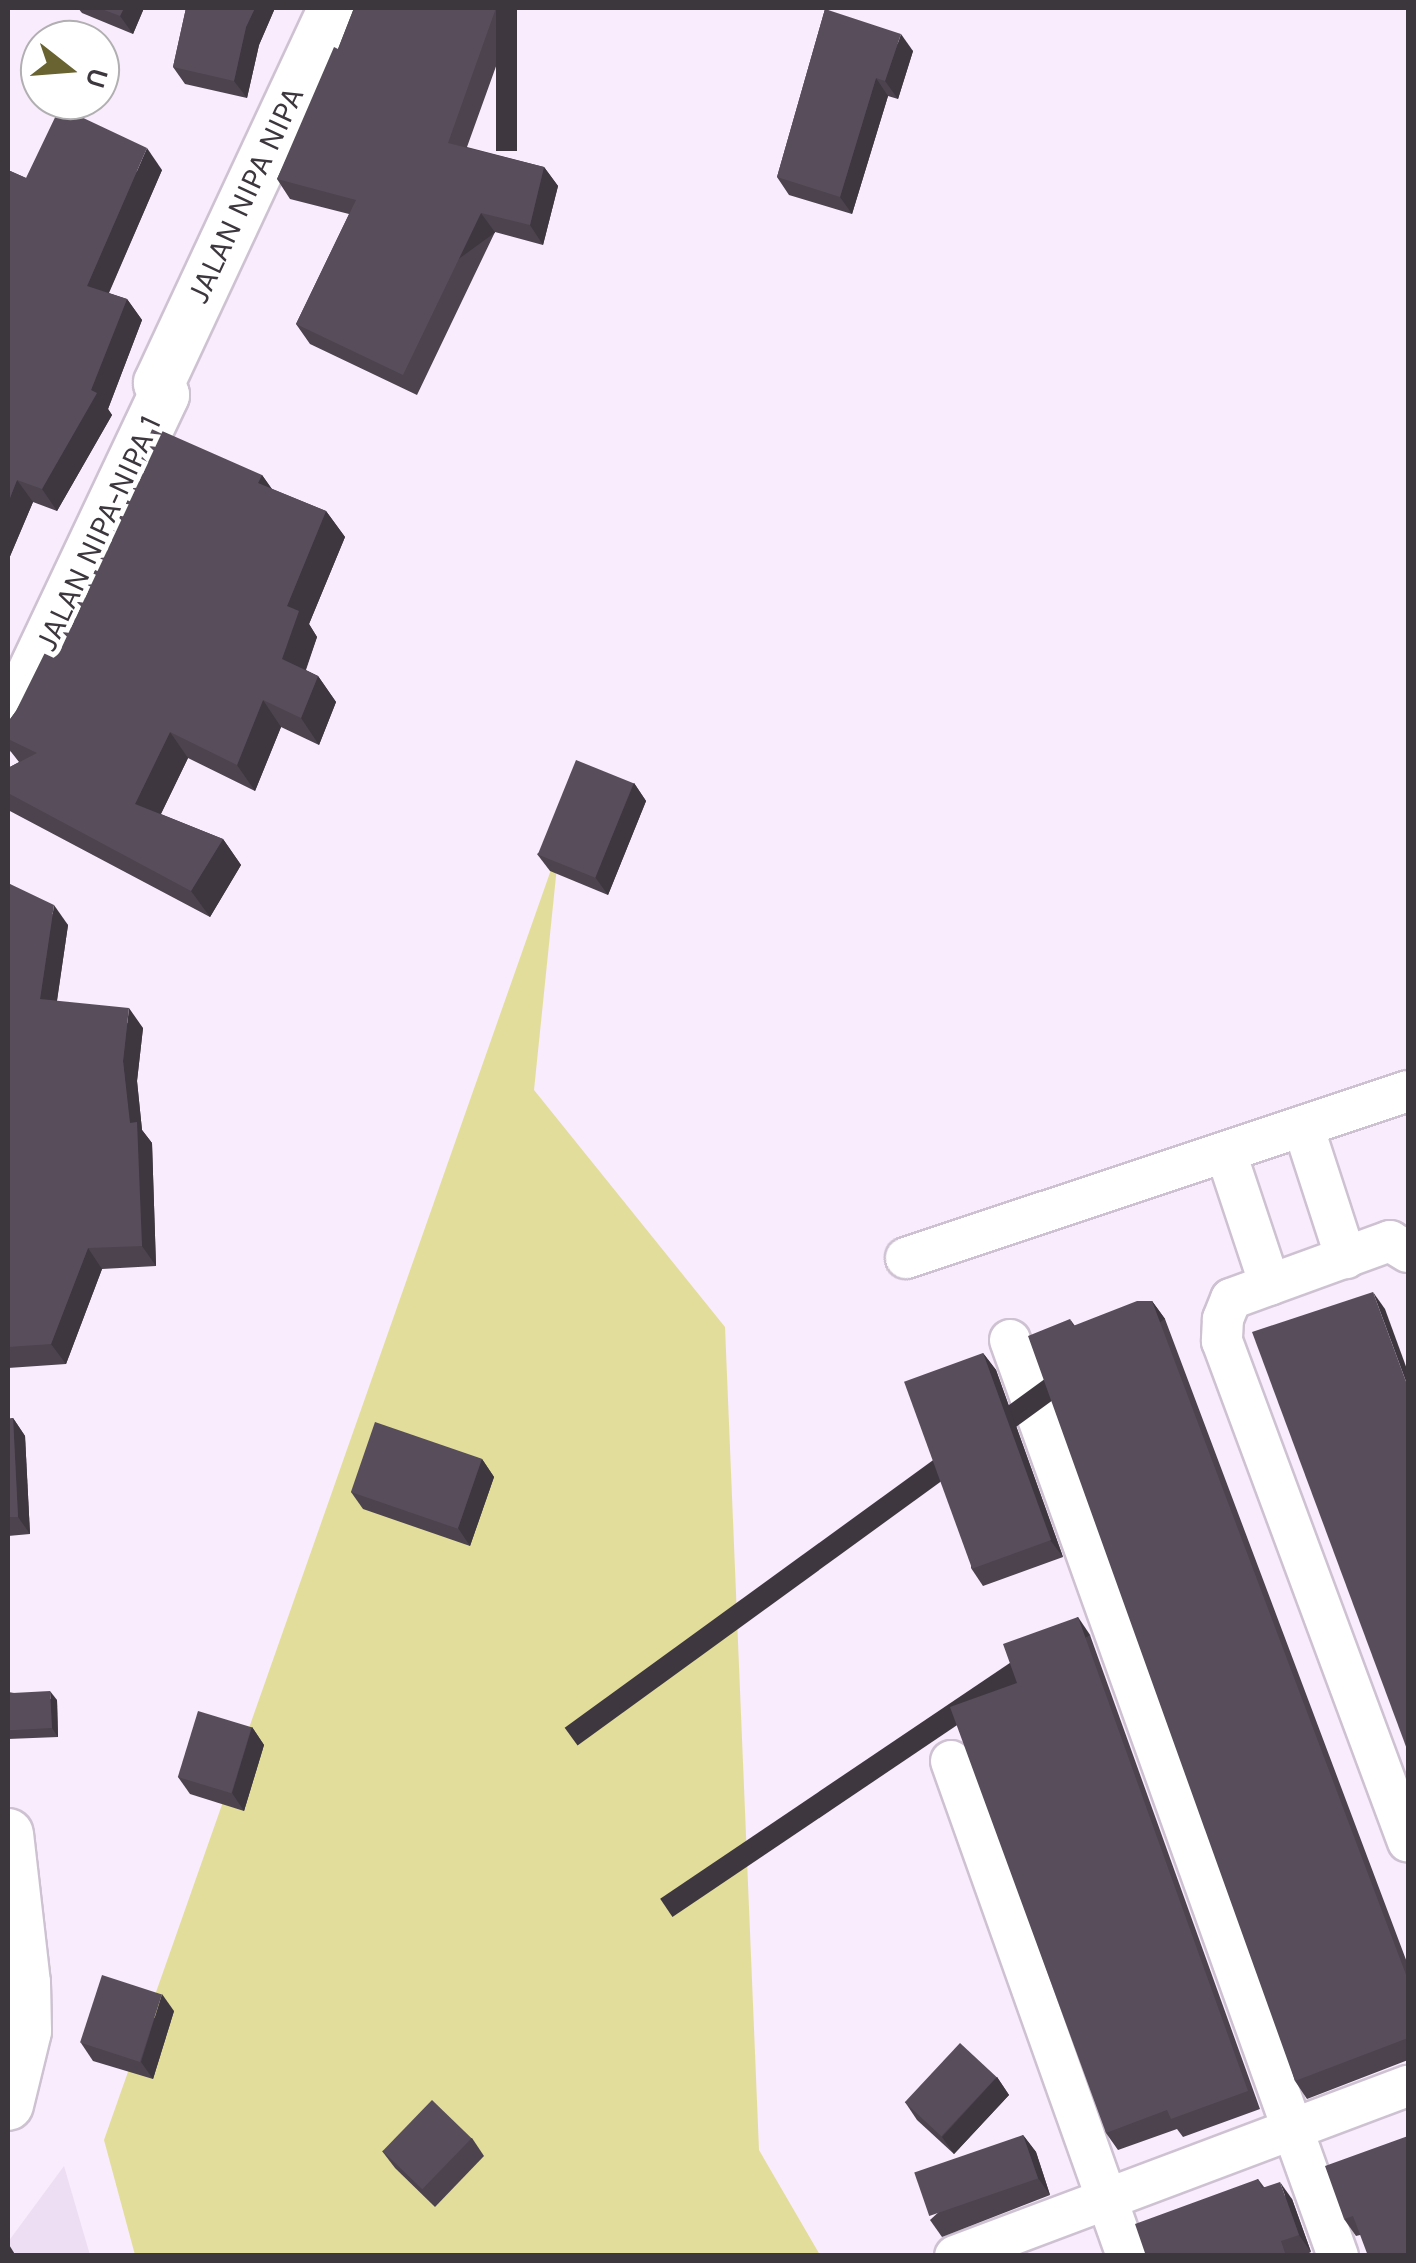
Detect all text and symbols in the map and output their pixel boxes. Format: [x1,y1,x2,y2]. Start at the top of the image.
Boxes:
north arrow [20,20,120,120]
text: U [79,64,116,92]
street label: JALAN NIPA NIPA [179,81,313,309]
street label: JALAN NIPA-NIPA 1 [28,409,170,657]

